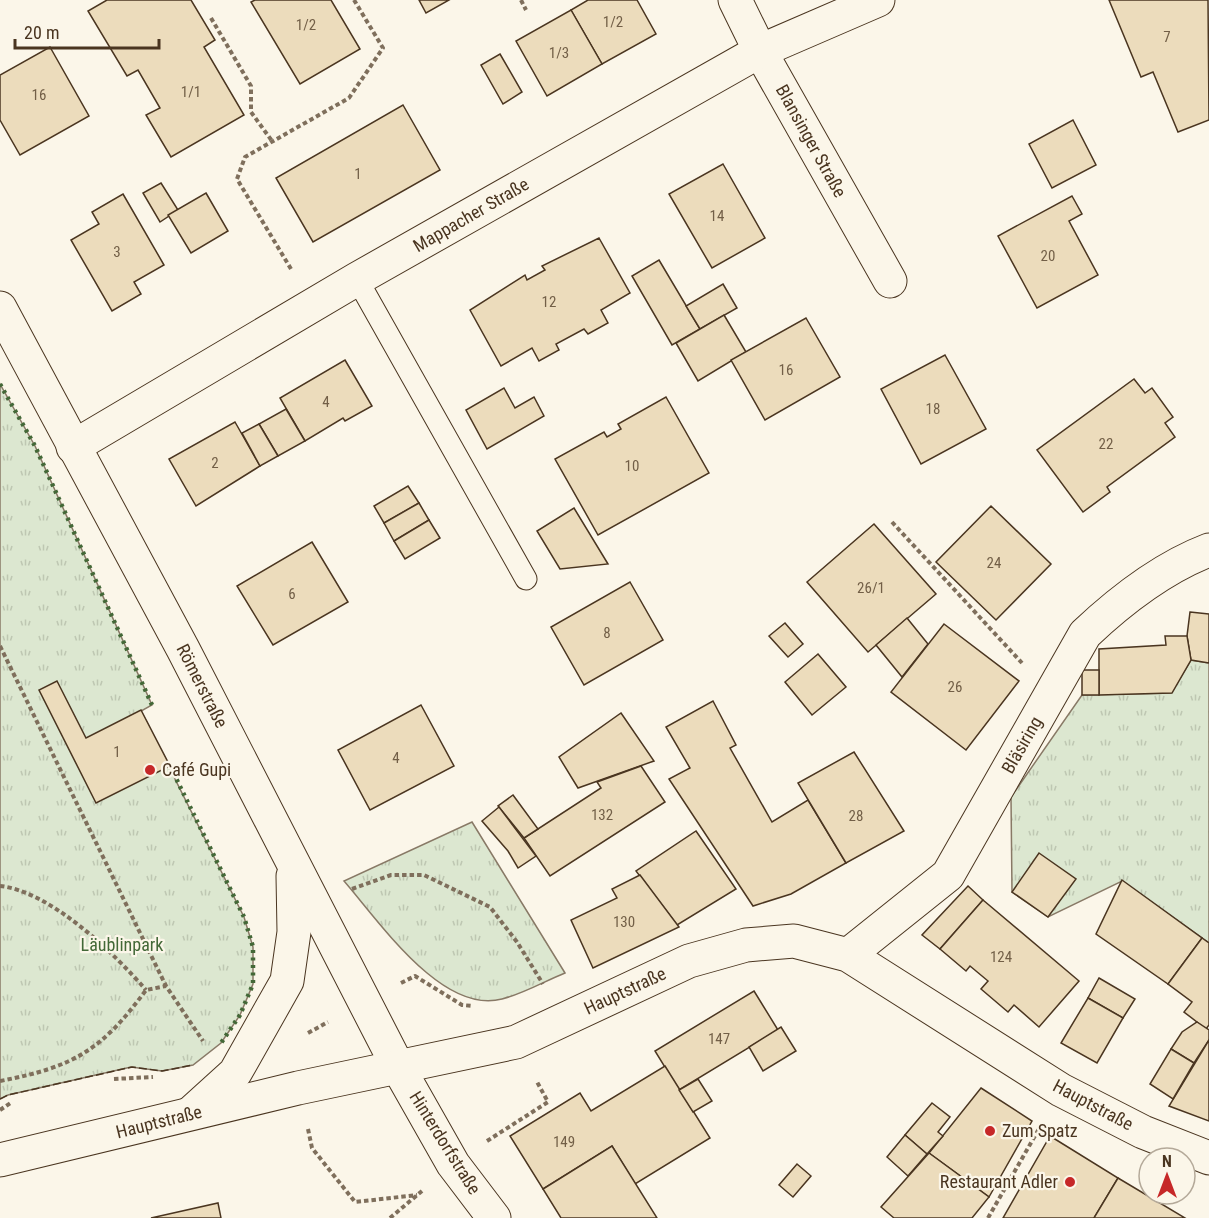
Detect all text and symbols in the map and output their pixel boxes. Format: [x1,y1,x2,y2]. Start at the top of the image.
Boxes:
scale bar [15,12,159,50]
house number: 1/2 [603,13,623,31]
house number: 1/2 [296,16,316,34]
text: 20 m [24,22,59,43]
house number: 7 [1163,28,1171,46]
house number: 1/3 [549,44,569,62]
street label: Blansinger Straße [772,81,851,201]
house number: 1/1 [181,83,201,101]
house number: 16 [32,86,46,104]
house number: 1 [354,165,362,183]
street label: Mappacher Straße [409,173,532,256]
house number: 14 [710,207,724,225]
house number: 3 [113,243,121,261]
house number: 20 [1041,247,1055,265]
house number: 12 [542,293,556,311]
house number: 16 [779,361,793,379]
house number: 4 [322,393,330,411]
house number: 18 [926,400,940,418]
house number: 22 [1099,435,1113,453]
house number: 2 [211,454,219,472]
house number: 10 [625,457,639,475]
house number: 24 [987,554,1001,572]
house number: 26/1 [857,579,885,597]
house number: 6 [288,585,296,603]
house number: 8 [603,624,611,642]
street label: Römerstraße [172,640,233,731]
house number: 26 [948,678,962,696]
street label: Bläsiring [997,713,1046,777]
house number: 1 [113,743,121,761]
house number: 4 [392,749,400,767]
place label: Café Gupi [162,759,231,780]
marker: Café Gupi [143,763,157,777]
house number: 132 [591,806,613,824]
house number: 28 [849,807,863,825]
house number: 130 [613,913,635,931]
park label: Läublinpark [81,934,163,955]
house number: 124 [990,948,1012,966]
street label: Hauptstraße [581,962,669,1019]
house number: 147 [708,1030,730,1048]
street label: Hauptstraße [1050,1075,1137,1134]
street label: Hinterdorfstraße [405,1087,485,1198]
street label: Hauptstraße [114,1101,204,1142]
place label: Zum Spatz [1002,1120,1078,1141]
marker: Zum Spatz [983,1124,997,1138]
house number: 149 [553,1133,575,1151]
north arrow [1137,1146,1197,1206]
text: N [1162,1152,1172,1171]
place label: Restaurant Adler [940,1171,1059,1192]
marker: Restaurant Adler [1063,1175,1077,1189]

